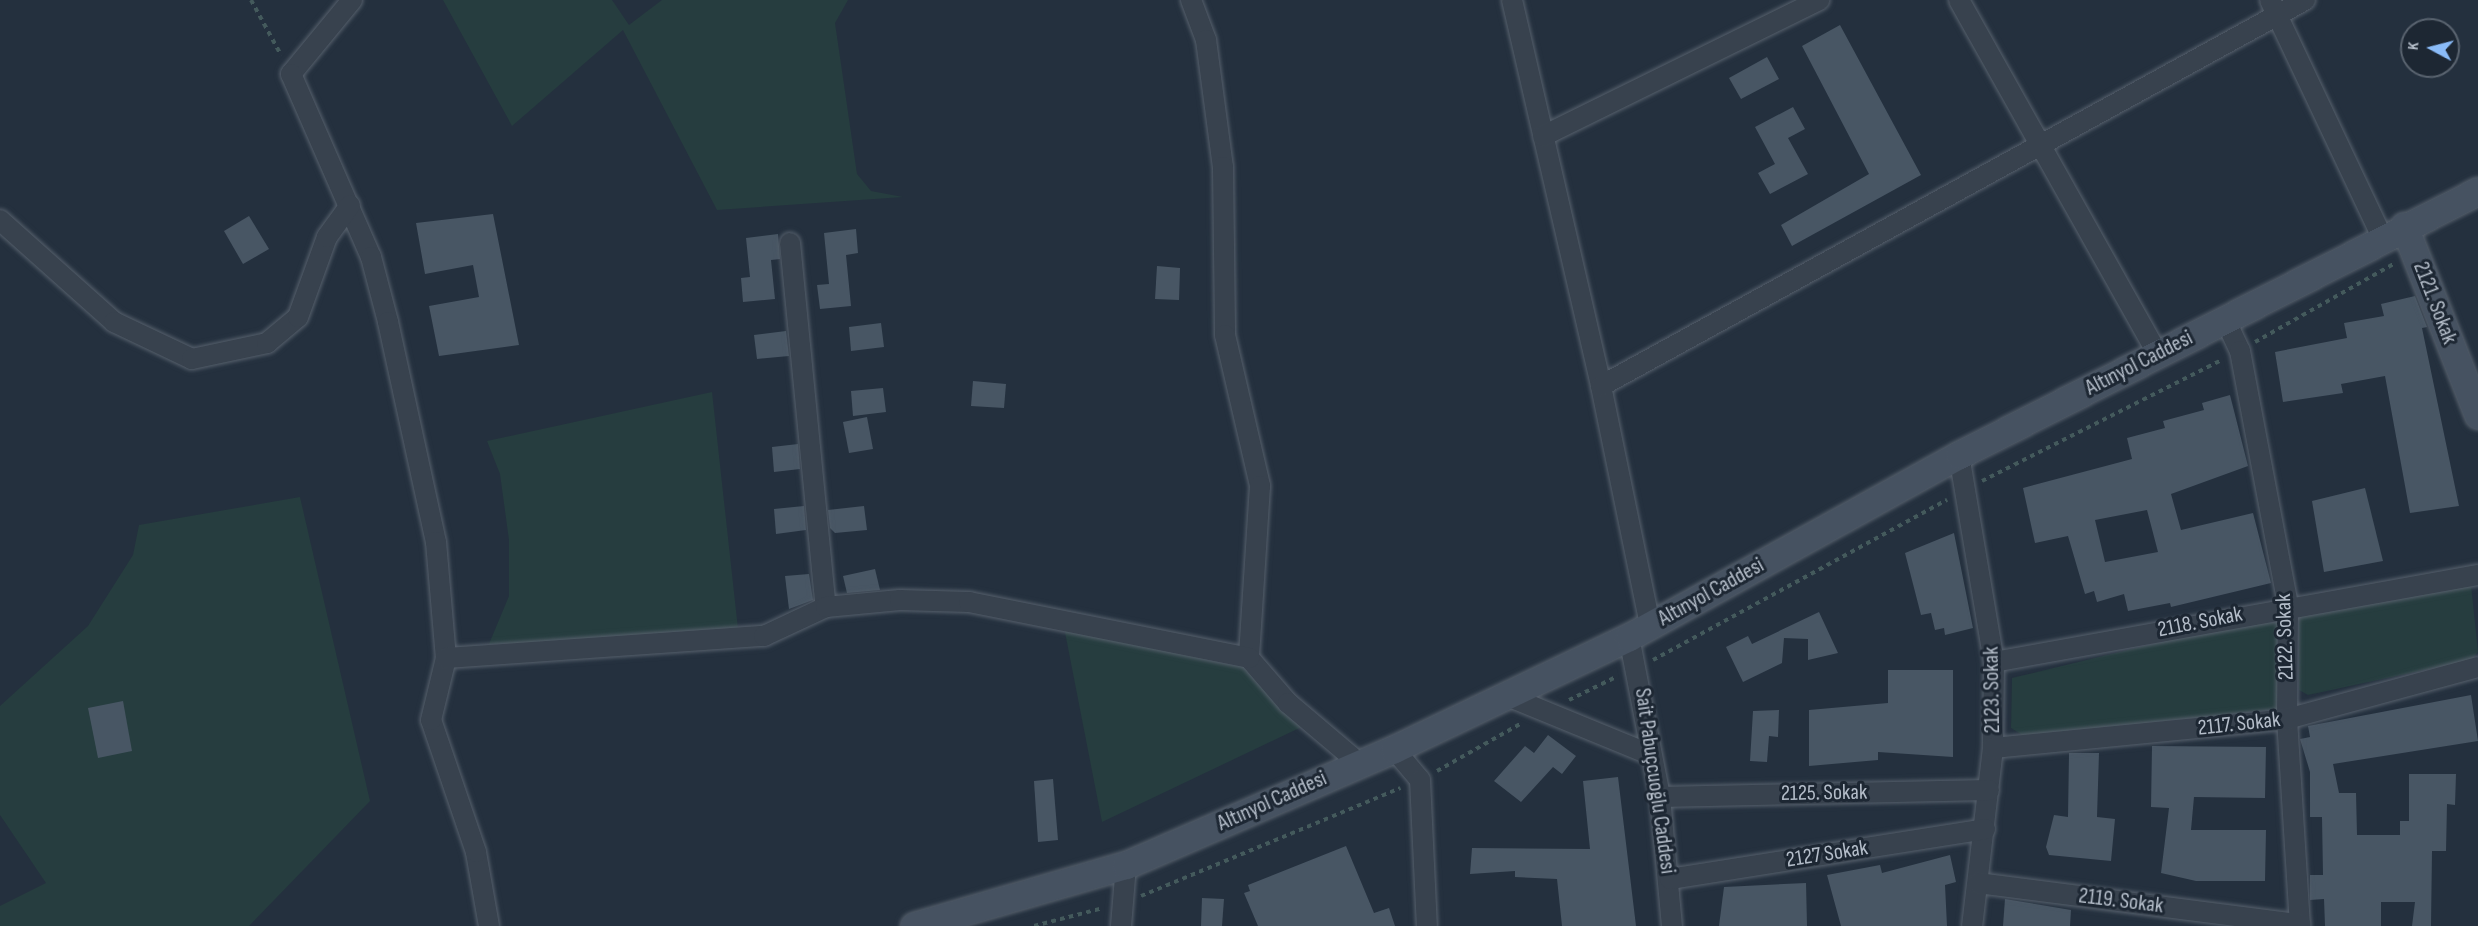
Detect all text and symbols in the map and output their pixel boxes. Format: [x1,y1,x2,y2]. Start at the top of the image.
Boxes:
north arrow [2400,18,2460,78]
text: K [2404,41,2424,51]
street label: 2121. Sokak [2407,258,2463,348]
street label: Altınyol Caddesi [2081,325,2197,401]
street label: Altınyol Caddesi [1653,552,1769,632]
street label: 2122. Sokak [2270,593,2300,681]
street label: 2118. Sokak [2155,601,2245,643]
street label: 2123. Sokak [1978,646,2006,734]
street label: Sait Pabuçcuoğlu Caddesi [1629,686,1681,876]
street label: 2117. Sokak [2196,707,2282,741]
street label: Altınyol Caddesi [1213,765,1331,837]
street label: 2125. Sokak [1781,779,1867,807]
street label: 2127 Sokak [1784,835,1870,873]
street label: 2119. Sokak [2077,883,2165,919]

